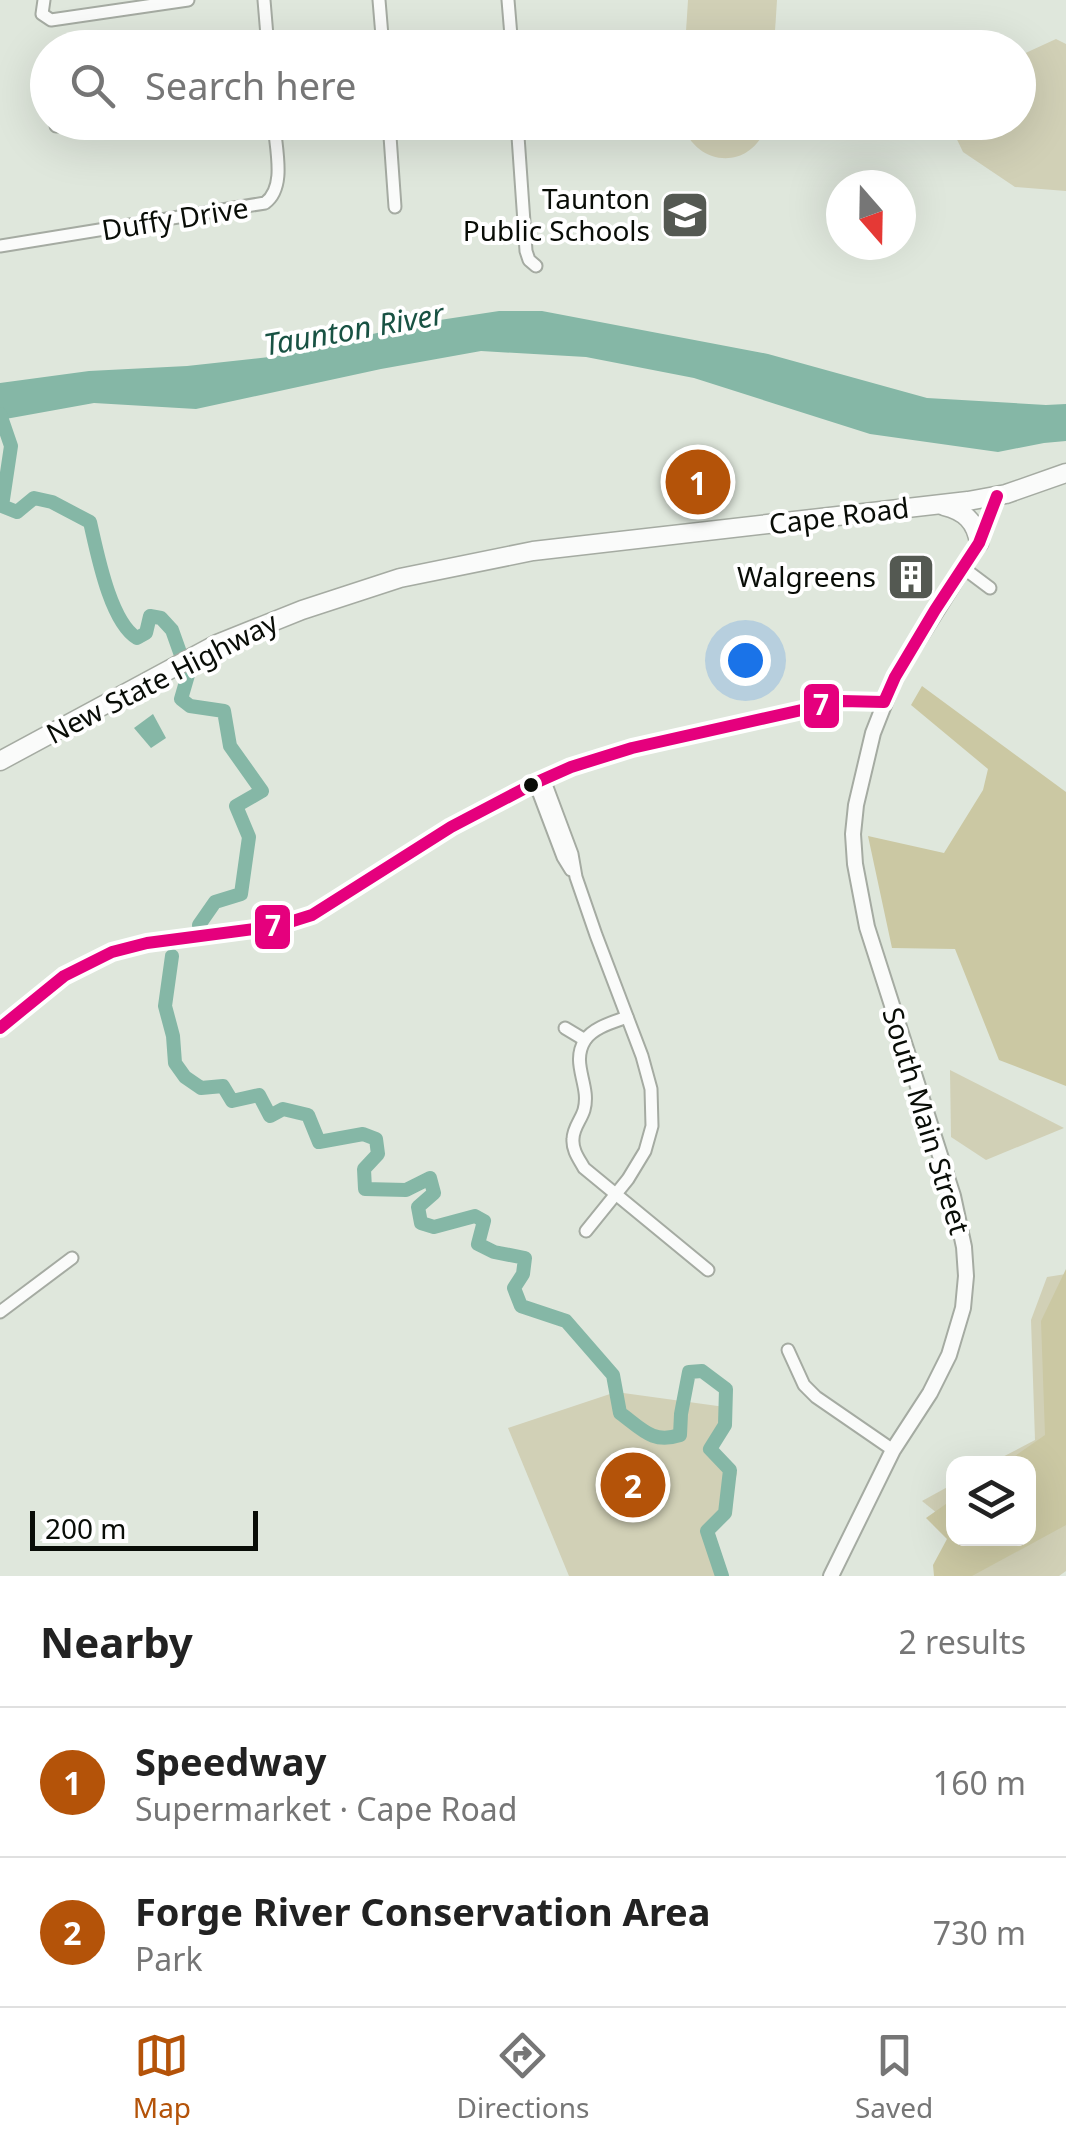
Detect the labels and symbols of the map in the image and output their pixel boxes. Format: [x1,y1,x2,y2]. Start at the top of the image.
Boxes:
north arrow [826,170,916,260]
place label: Taunton Public Schools [463,179,650,249]
street label: Duffy Drive [99,188,251,248]
school or university icon: Taunton Public Schools [659,189,711,241]
water label: Taunton River [260,292,448,365]
pin: 1 [666,444,730,520]
street label: Cape Road [767,488,911,542]
building icon: Walgreens [885,551,937,603]
place label: Walgreens [737,557,876,595]
street label: New State Highway [39,602,284,752]
your location [720,635,771,686]
line badge: 7 [802,682,841,730]
text: 7 [813,685,829,723]
unlabelled marker [521,775,541,795]
line badge: 7 [253,903,292,951]
text: 7 [265,906,281,944]
street label: South Main Street [874,1003,980,1239]
pin: 2 [600,1448,666,1522]
scale bar [30,1506,258,1550]

